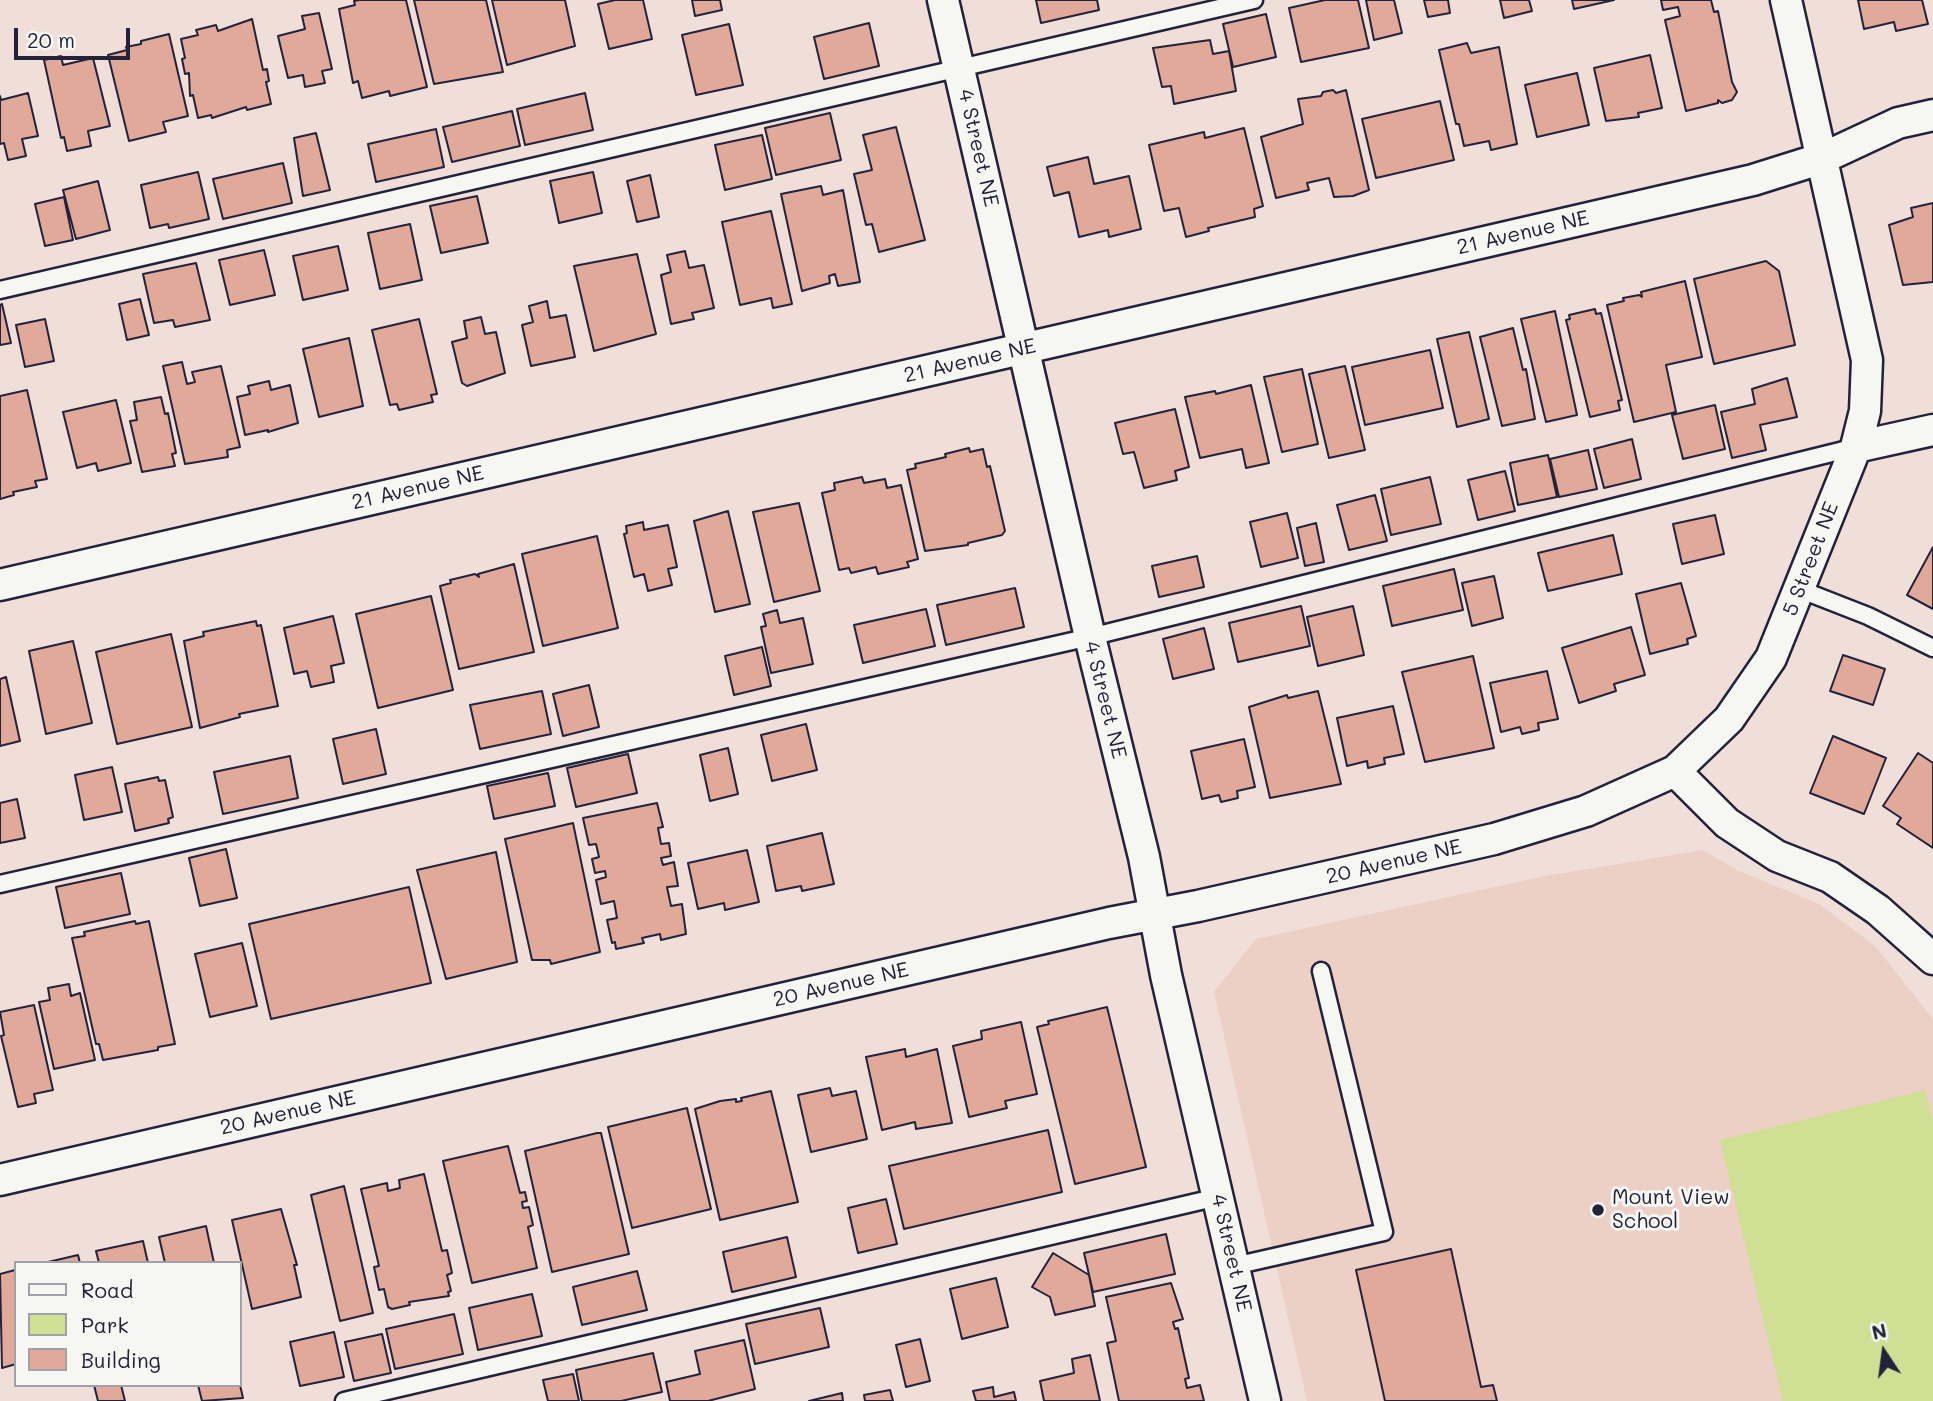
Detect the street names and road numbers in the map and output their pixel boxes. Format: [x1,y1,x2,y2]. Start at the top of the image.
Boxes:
street label: 4 Street NE [952,87,1004,209]
street label: 21 Avenue NE [1455,206,1591,260]
street label: 21 Avenue NE [902,334,1038,388]
street label: 21 Avenue NE [350,461,486,515]
street label: 5 Street NE [1778,498,1844,620]
street label: 4 Street NE [1078,639,1132,761]
street label: 20 Avenue NE [1324,834,1464,890]
street label: 20 Avenue NE [771,957,911,1013]
street label: 20 Avenue NE [218,1085,358,1141]
street label: 4 Street NE [1205,1192,1257,1314]

